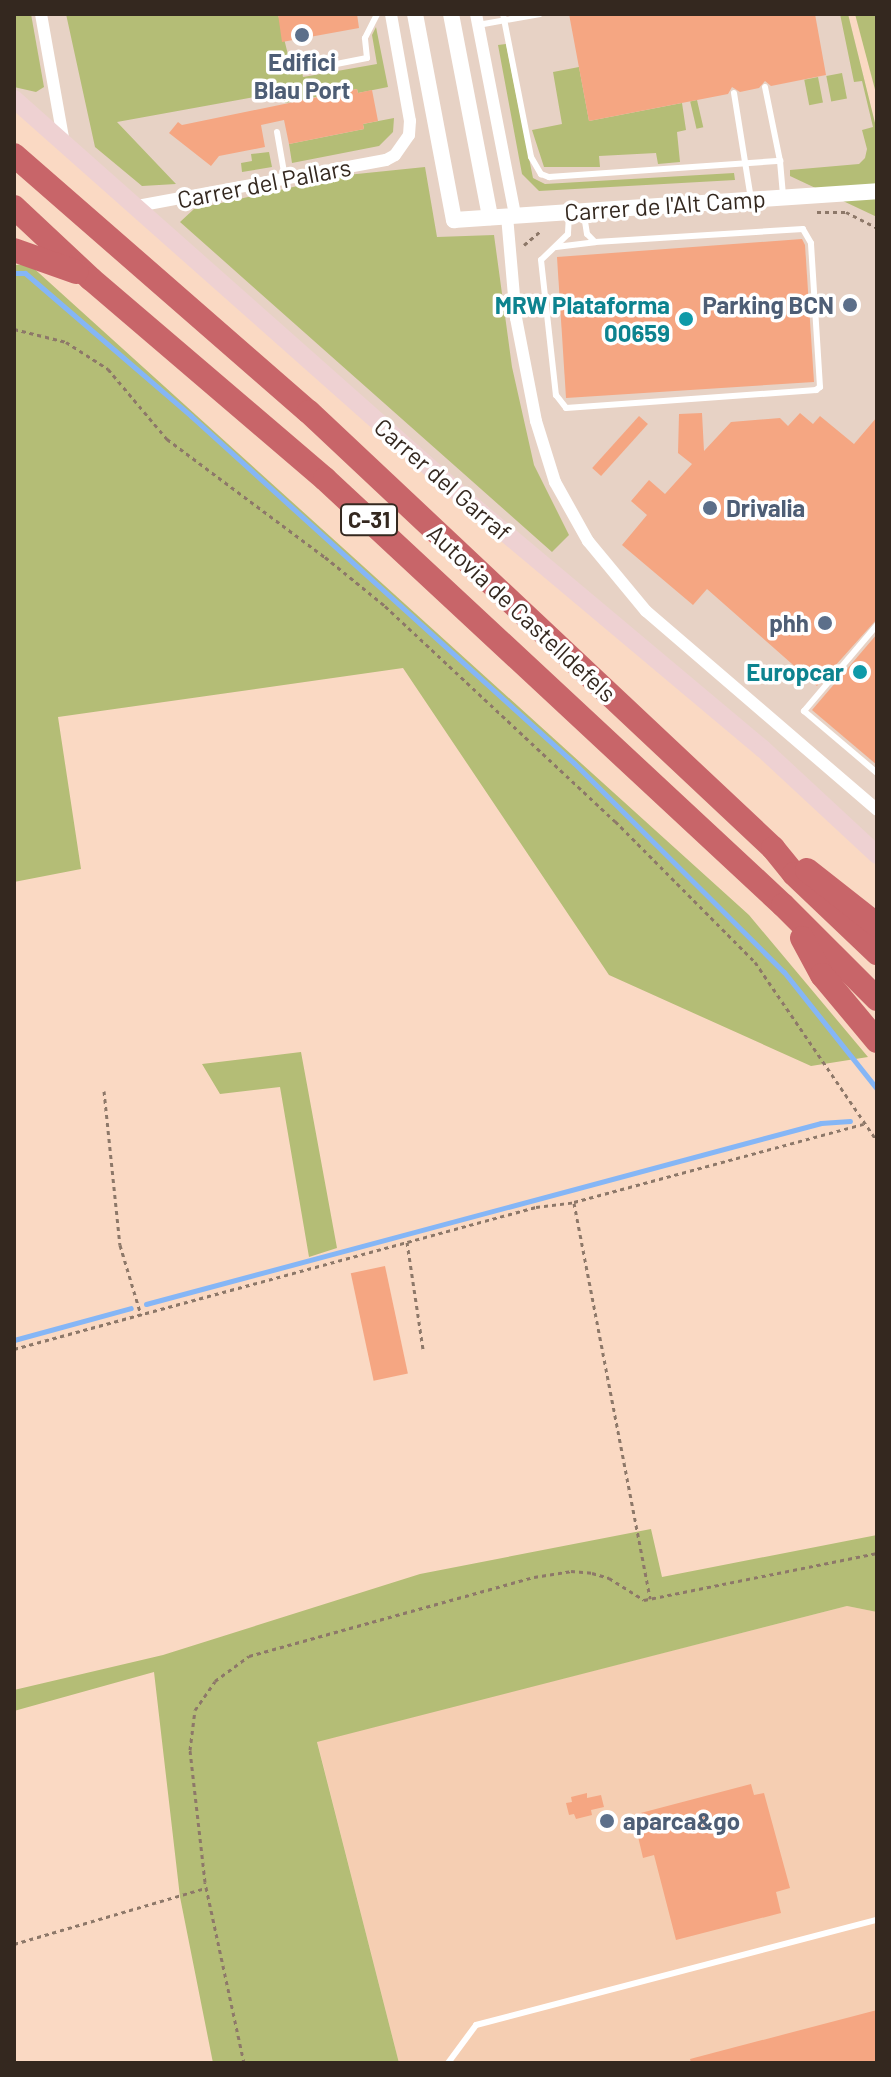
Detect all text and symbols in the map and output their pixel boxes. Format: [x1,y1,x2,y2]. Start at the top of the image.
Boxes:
marker: Edifici Blau Port [293,26,311,44]
place label: Edifici Blau Port [254,48,350,104]
street label: Carrer del Pallars [175,152,353,214]
street label: Carrer de l'Alt Camp [563,184,767,226]
place label: MRW Plataforma 00659 [495,291,670,347]
place label: Parking BCN [702,291,834,319]
marker: Parking BCN [841,296,859,314]
marker: MRW Plataforma 00659 [677,310,695,328]
street label: Carrer del Garraf [369,412,517,546]
place label: Drivalia [726,494,805,522]
marker: Drivalia [701,499,719,517]
road number: C-31 [339,502,399,538]
street label: Autovia de Castelldefels [422,518,622,708]
place label: phh [769,609,809,637]
marker: phh [816,614,834,632]
place label: Europcar [746,658,844,686]
marker: Europcar [851,663,869,681]
place label: aparca&go [623,1807,740,1835]
marker: aparca&go [598,1812,616,1830]

